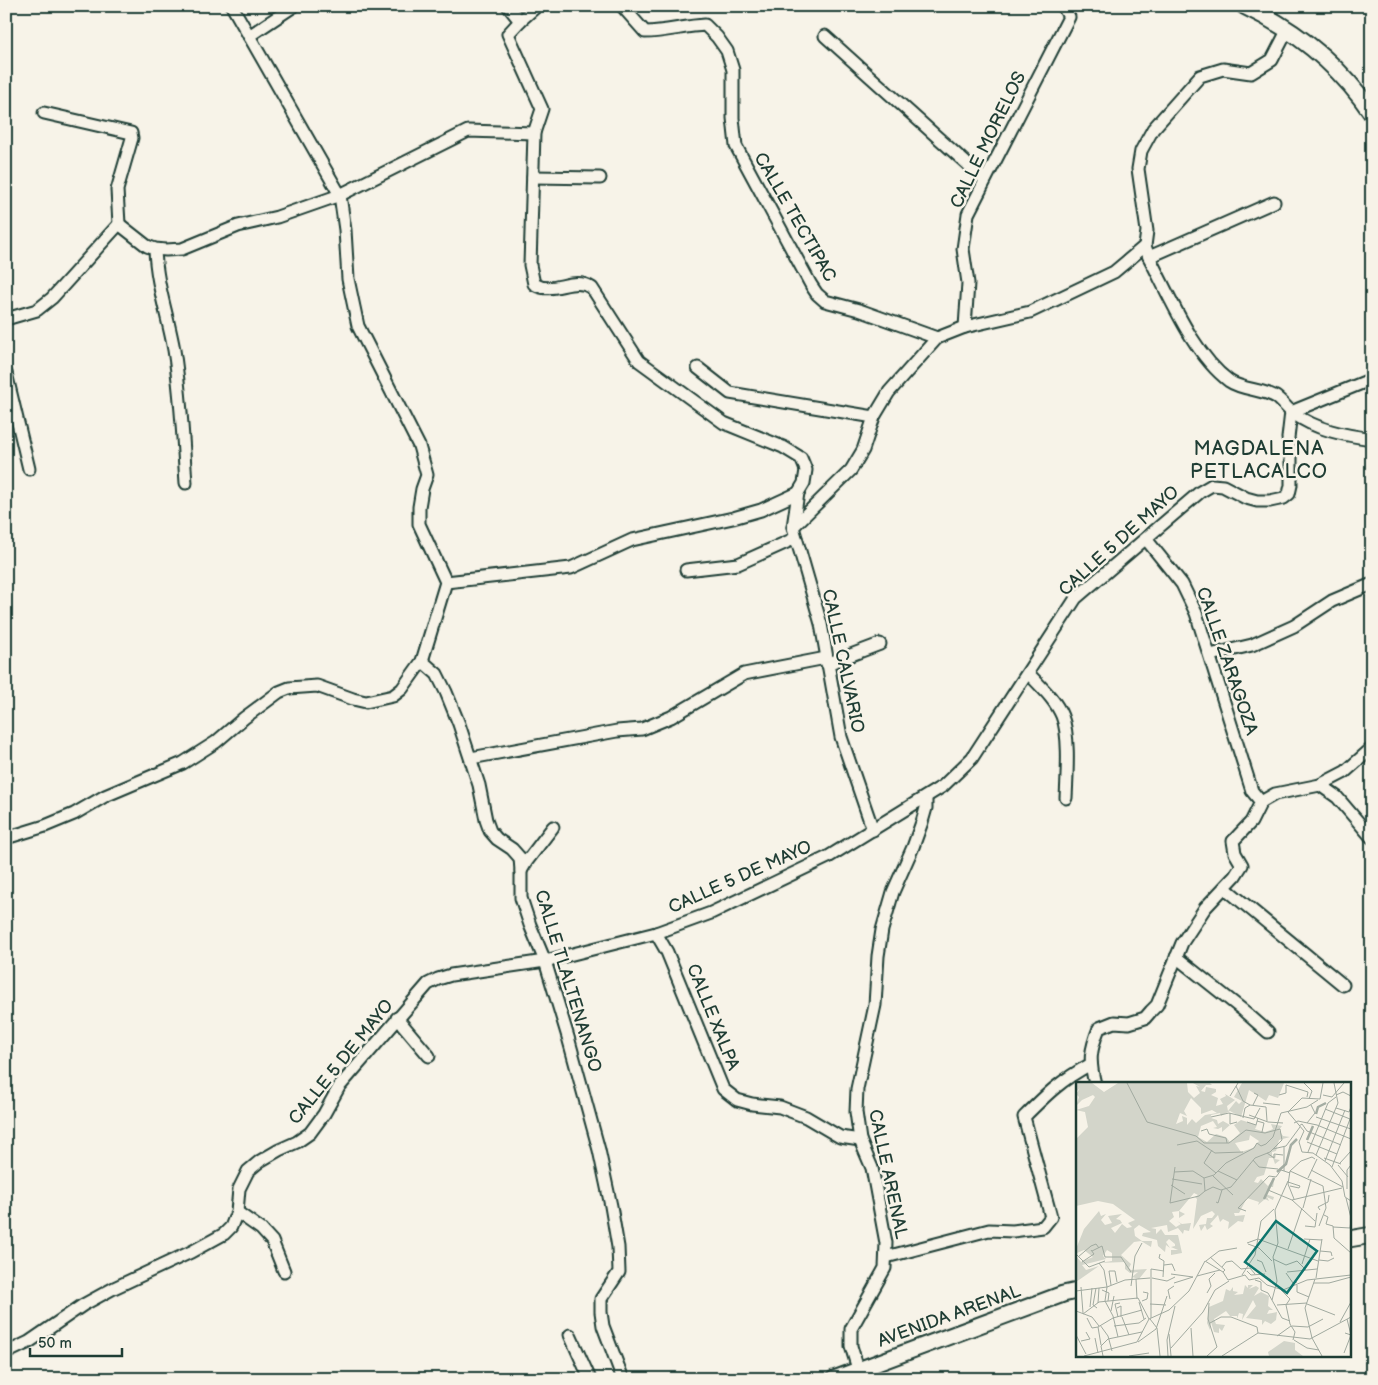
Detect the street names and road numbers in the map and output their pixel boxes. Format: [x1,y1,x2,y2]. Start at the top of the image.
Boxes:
street label: CALLE MORELOS [946,68,1030,212]
street label: CALLE TECTIPAC [749,149,841,286]
street label: CALLE 5 DE MAYO [1055,482,1183,600]
street label: CALLE ZARAGOZA [1192,584,1262,738]
street label: CALLE CALVARIO [817,587,869,735]
street label: CALLE 5 DE MAYO [665,836,815,918]
street label: CALLE TLALTENANGO [530,887,606,1075]
street label: CALLE XALPA [682,961,744,1073]
street label: CALLE 5 DE MAYO [284,995,398,1129]
street label: CALLE ARENAL [864,1107,912,1241]
street label: AVENIDA ARENAL [875,1280,1024,1352]

